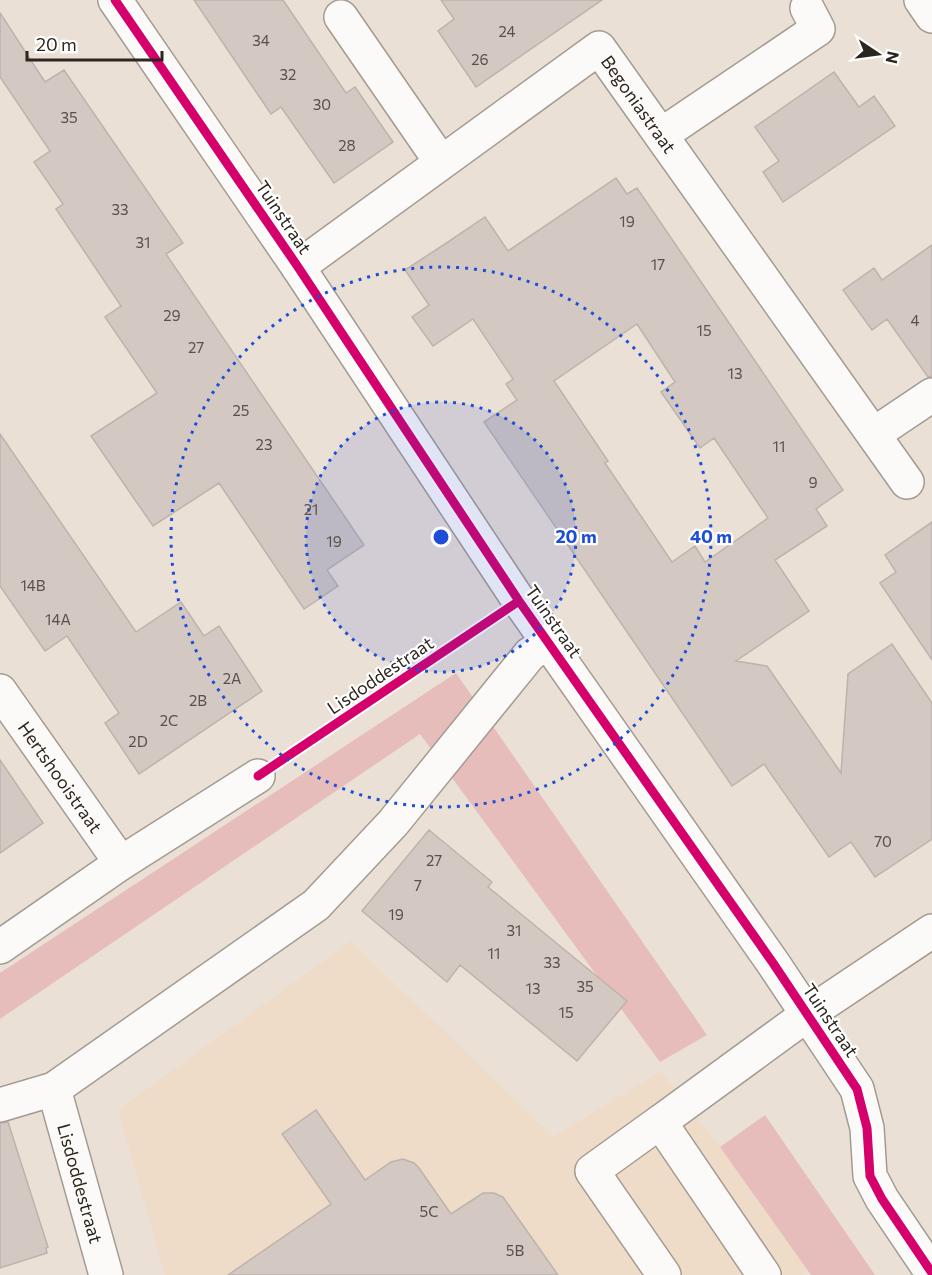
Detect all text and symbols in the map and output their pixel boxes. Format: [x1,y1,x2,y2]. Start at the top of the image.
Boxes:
house number: 24 [498,22,516,40]
scale bar [27,24,162,62]
north arrow [848,24,908,84]
house number: 34 [252,31,270,49]
text: 20 m [36,33,77,55]
house number: 26 [471,50,489,68]
text: N [882,50,904,65]
street label: Begoniastraat [597,51,681,157]
house number: 32 [280,65,296,83]
house number: 30 [313,95,331,113]
house number: 35 [60,108,78,126]
house number: 28 [338,136,356,154]
street label: Tuinstraat [251,176,317,258]
house number: 33 [111,200,129,218]
house number: 19 [619,212,635,230]
house number: 31 [136,233,150,251]
house number: 17 [651,255,665,273]
house number: 29 [163,306,181,324]
house number: 4 [911,311,920,329]
house number: 15 [696,321,712,339]
house number: 27 [188,338,204,356]
house number: 13 [728,364,742,382]
house number: 25 [233,401,249,419]
house number: 23 [256,435,272,453]
house number: 11 [773,437,785,455]
house number: 9 [808,473,818,491]
house number: 21 [304,500,318,518]
text: 20 m [555,525,597,547]
text: 40 m [690,525,732,547]
centre of rings [431,527,451,547]
house number: 19 [326,532,342,550]
house number: 14B [20,576,46,594]
street label: Tuinstraat [521,580,587,662]
house number: 14A [45,610,71,628]
street label: Lisdoddestraat [323,631,437,719]
house number: 2A [223,669,241,687]
house number: 2B [189,691,207,709]
house number: 2C [160,711,178,729]
street label: Hertshooistraat [14,717,107,837]
house number: 2D [128,732,148,750]
house number: 70 [874,832,892,850]
house number: 27 [426,851,442,869]
house number: 7 [414,876,422,894]
house number: 19 [388,905,404,923]
house number: 31 [507,921,521,939]
house number: 11 [488,944,500,962]
house number: 33 [543,953,561,971]
house number: 35 [576,977,594,995]
house number: 13 [526,979,540,997]
street label: Tuinstraat [798,979,864,1061]
house number: 15 [558,1003,574,1021]
street label: Lisdoddestraat [53,1121,108,1246]
house number: 5C [420,1202,438,1220]
house number: 5B [506,1241,524,1259]

